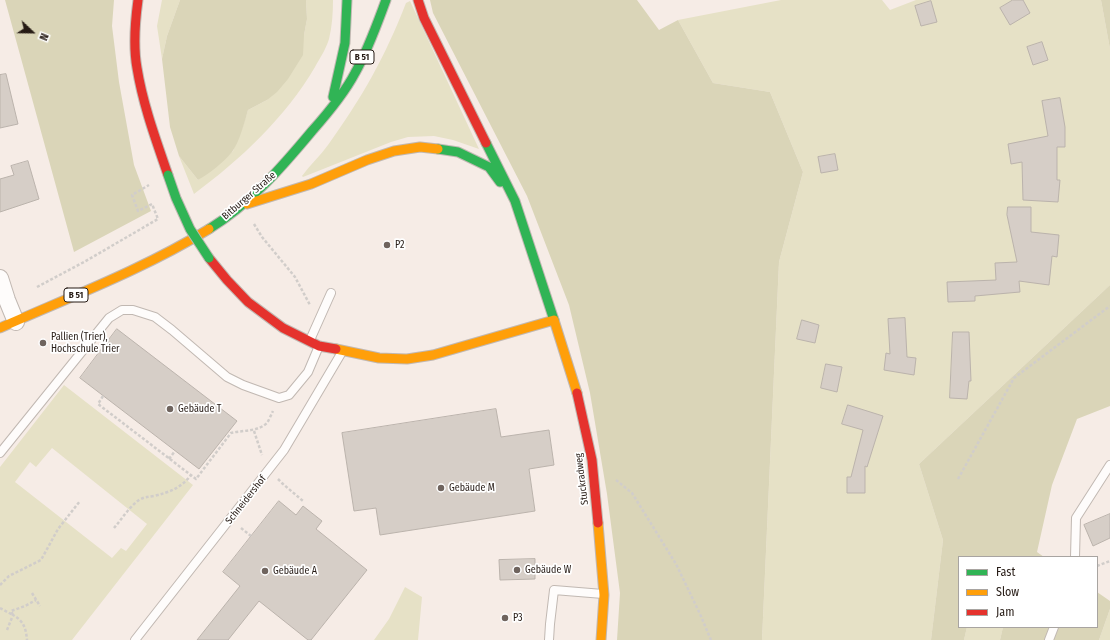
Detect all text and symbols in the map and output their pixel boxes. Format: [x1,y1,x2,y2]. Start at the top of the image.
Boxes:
north arrow [12,12,52,52]
text: N [36,31,51,42]
road number: B 51 [350,50,374,64]
street label: Bitburger Straße [220,169,278,223]
place label: P2 [395,239,404,251]
marker: P2 [382,240,392,250]
road number: B 51 [64,288,88,302]
place label: Pallien (Trier), Hochschule Trier [51,331,120,354]
marker: Pallien (Trier), Hochschule Trier [38,338,48,348]
place label: Gebäude T [178,403,221,415]
marker: Gebäude T [165,404,175,414]
street label: Stuckradweg [573,452,591,506]
street label: Schneidershof [223,473,269,527]
place label: Gebäude M [449,482,495,494]
marker: Gebäude M [436,483,446,493]
legend [958,556,1098,628]
place label: Gebäude W [525,564,571,576]
place label: Gebäude A [273,565,317,577]
marker: Gebäude W [512,565,522,575]
text: Fast [996,565,1015,579]
marker: Gebäude A [260,566,270,576]
text: Slow [996,585,1019,599]
text: Jam [996,605,1014,619]
place label: P3 [513,612,523,624]
marker: P3 [500,613,510,623]

